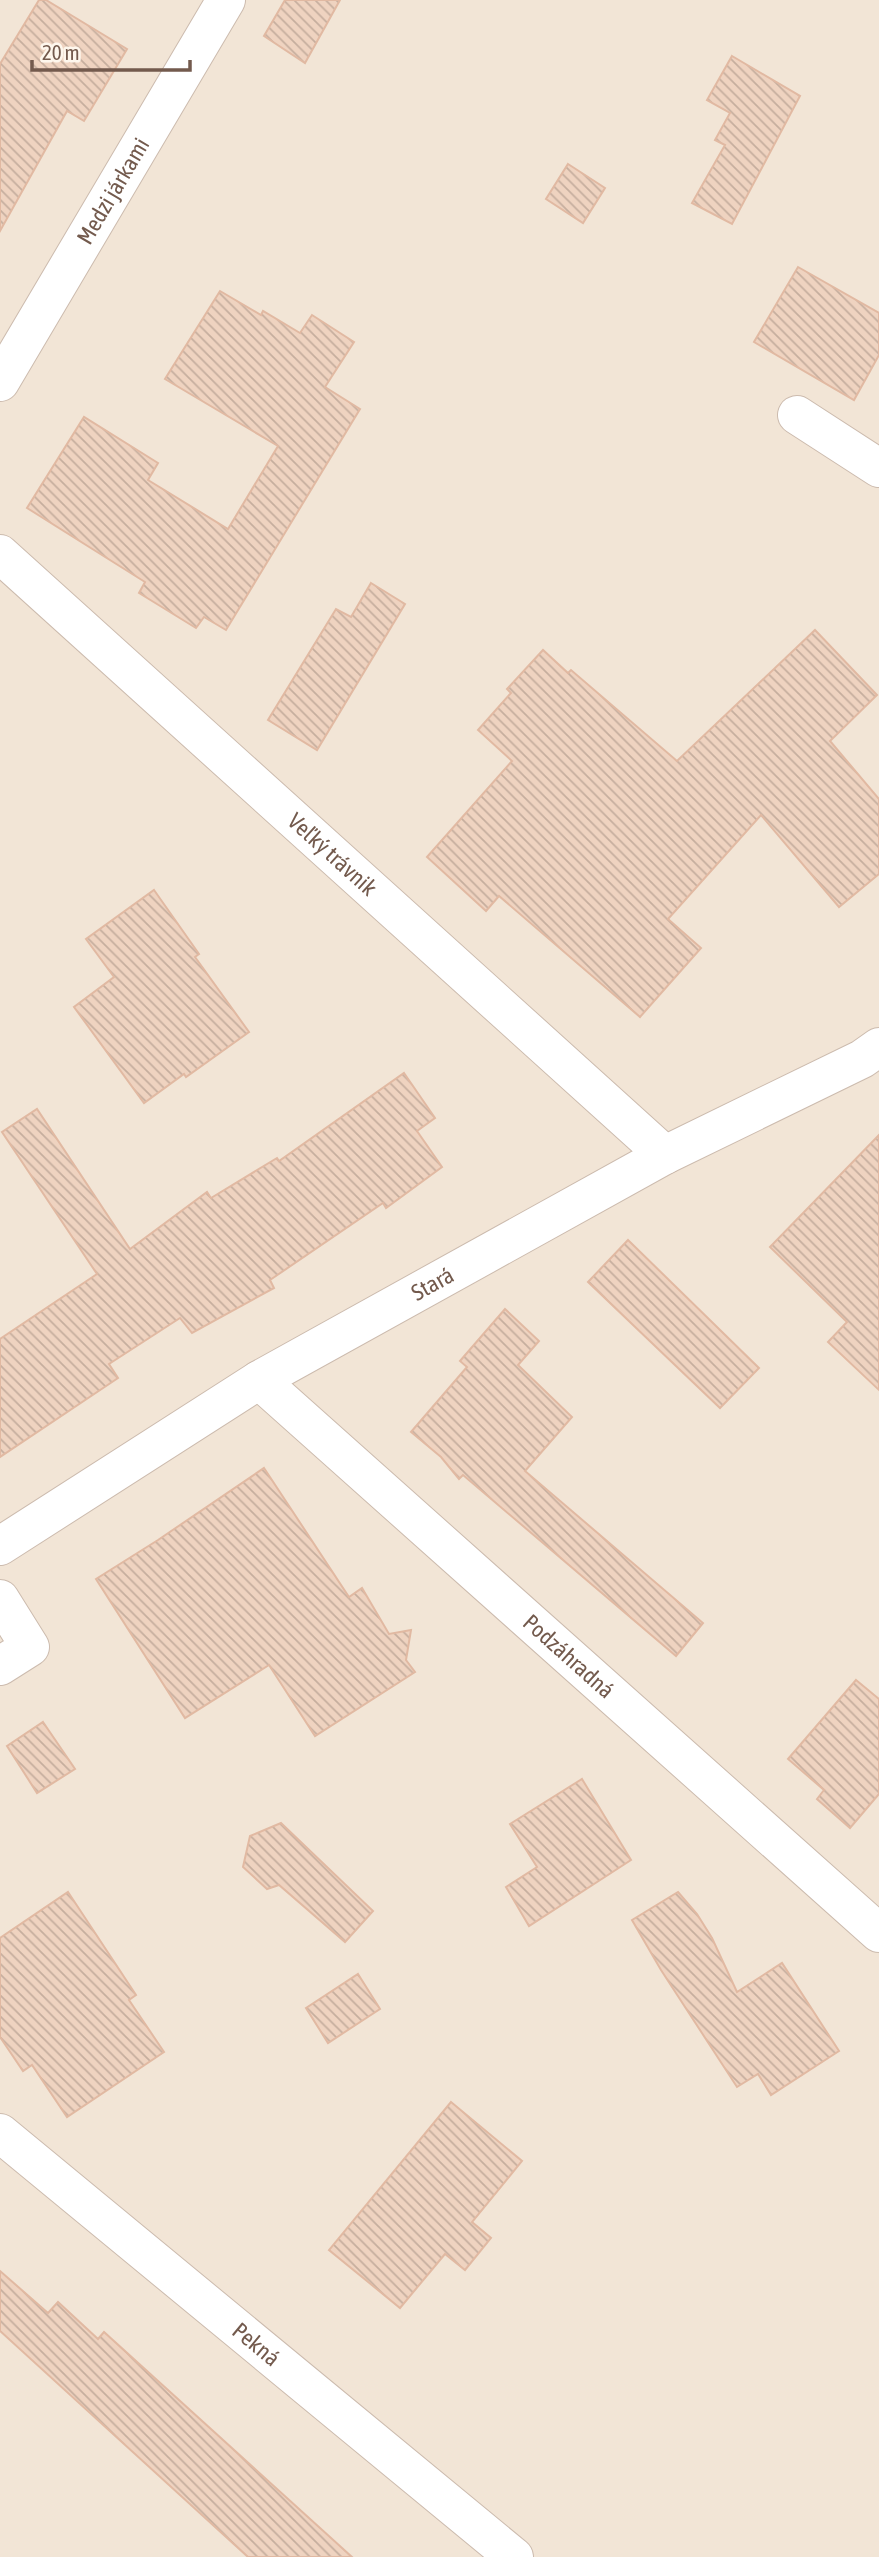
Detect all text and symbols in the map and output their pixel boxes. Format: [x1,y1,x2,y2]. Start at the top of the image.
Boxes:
scale bar [32,28,189,72]
text: 20 m [42,40,80,64]
street label: Medzi járkami [72,133,154,249]
street label: Veľký trávnik [283,808,382,901]
street label: Stará [407,1262,458,1306]
street label: Podzáhradná [518,1609,619,1703]
street label: Pekná [227,2317,285,2371]

